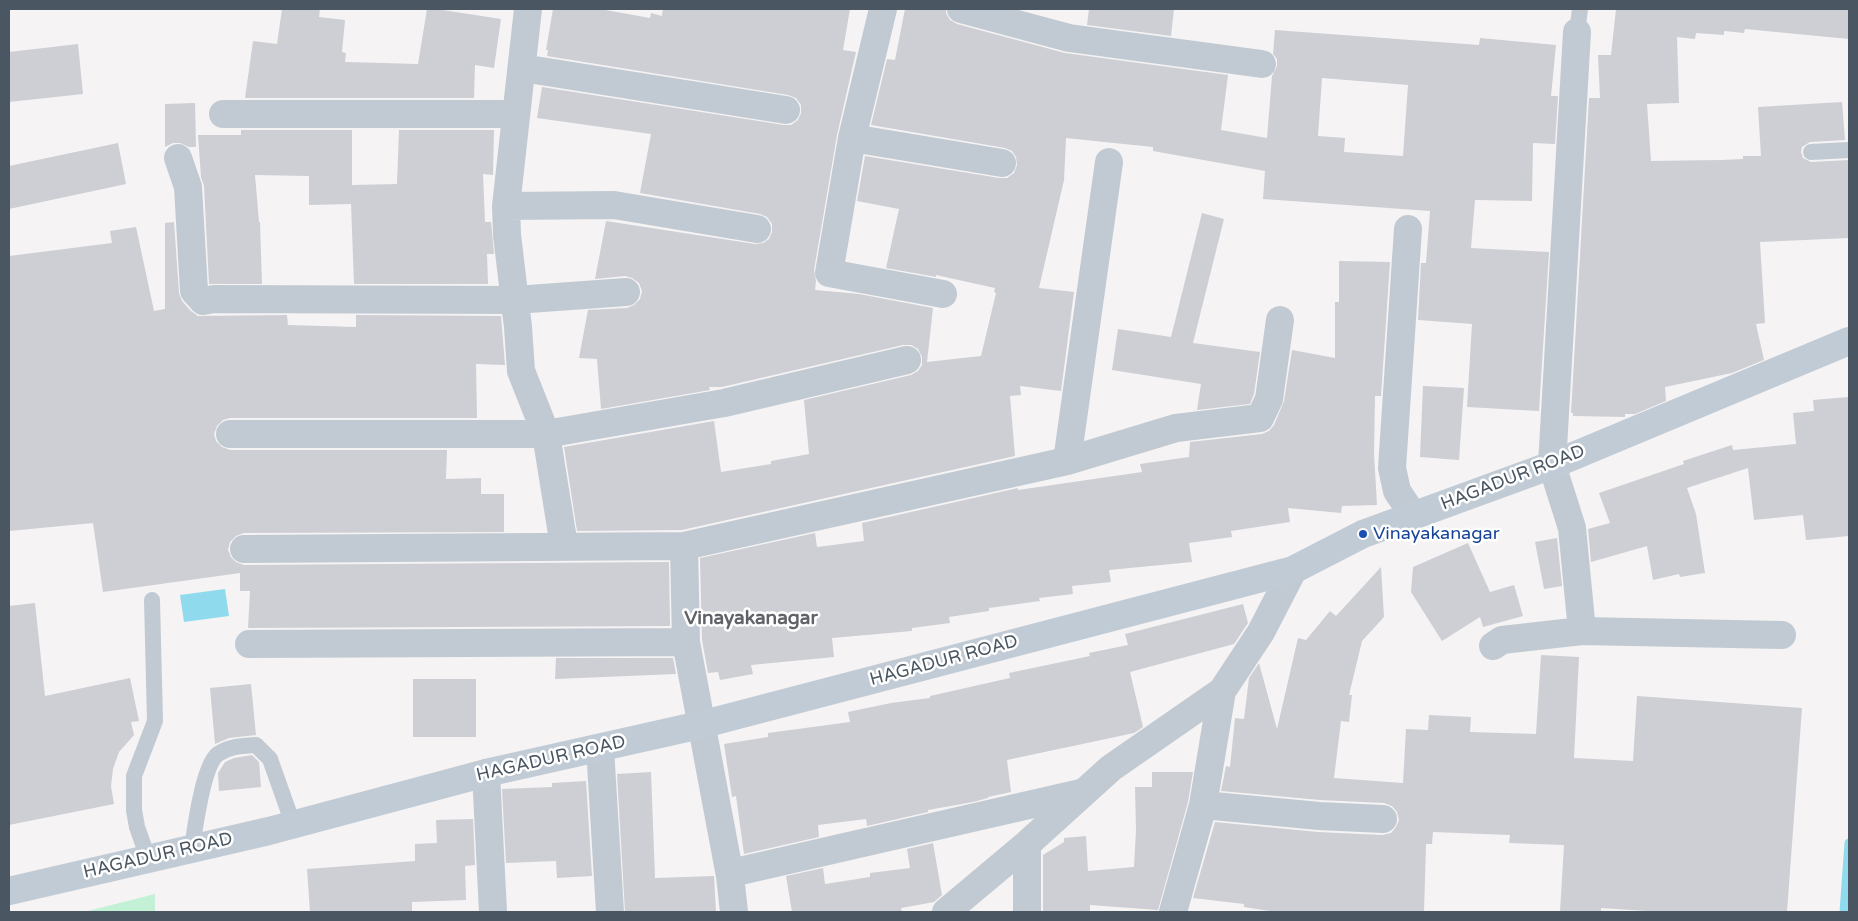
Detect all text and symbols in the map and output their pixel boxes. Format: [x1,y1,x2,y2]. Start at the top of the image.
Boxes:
street label: HAGADUR ROAD [1438,441,1588,515]
place label: Vinayakanagar [1373,523,1500,545]
marker: Vinayakanagar [1357,528,1369,540]
district label: Vinayakanagar [684,608,818,630]
street label: HAGADUR ROAD [868,631,1020,691]
street label: HAGADUR ROAD [474,731,628,787]
street label: HAGADUR ROAD [81,828,235,884]

